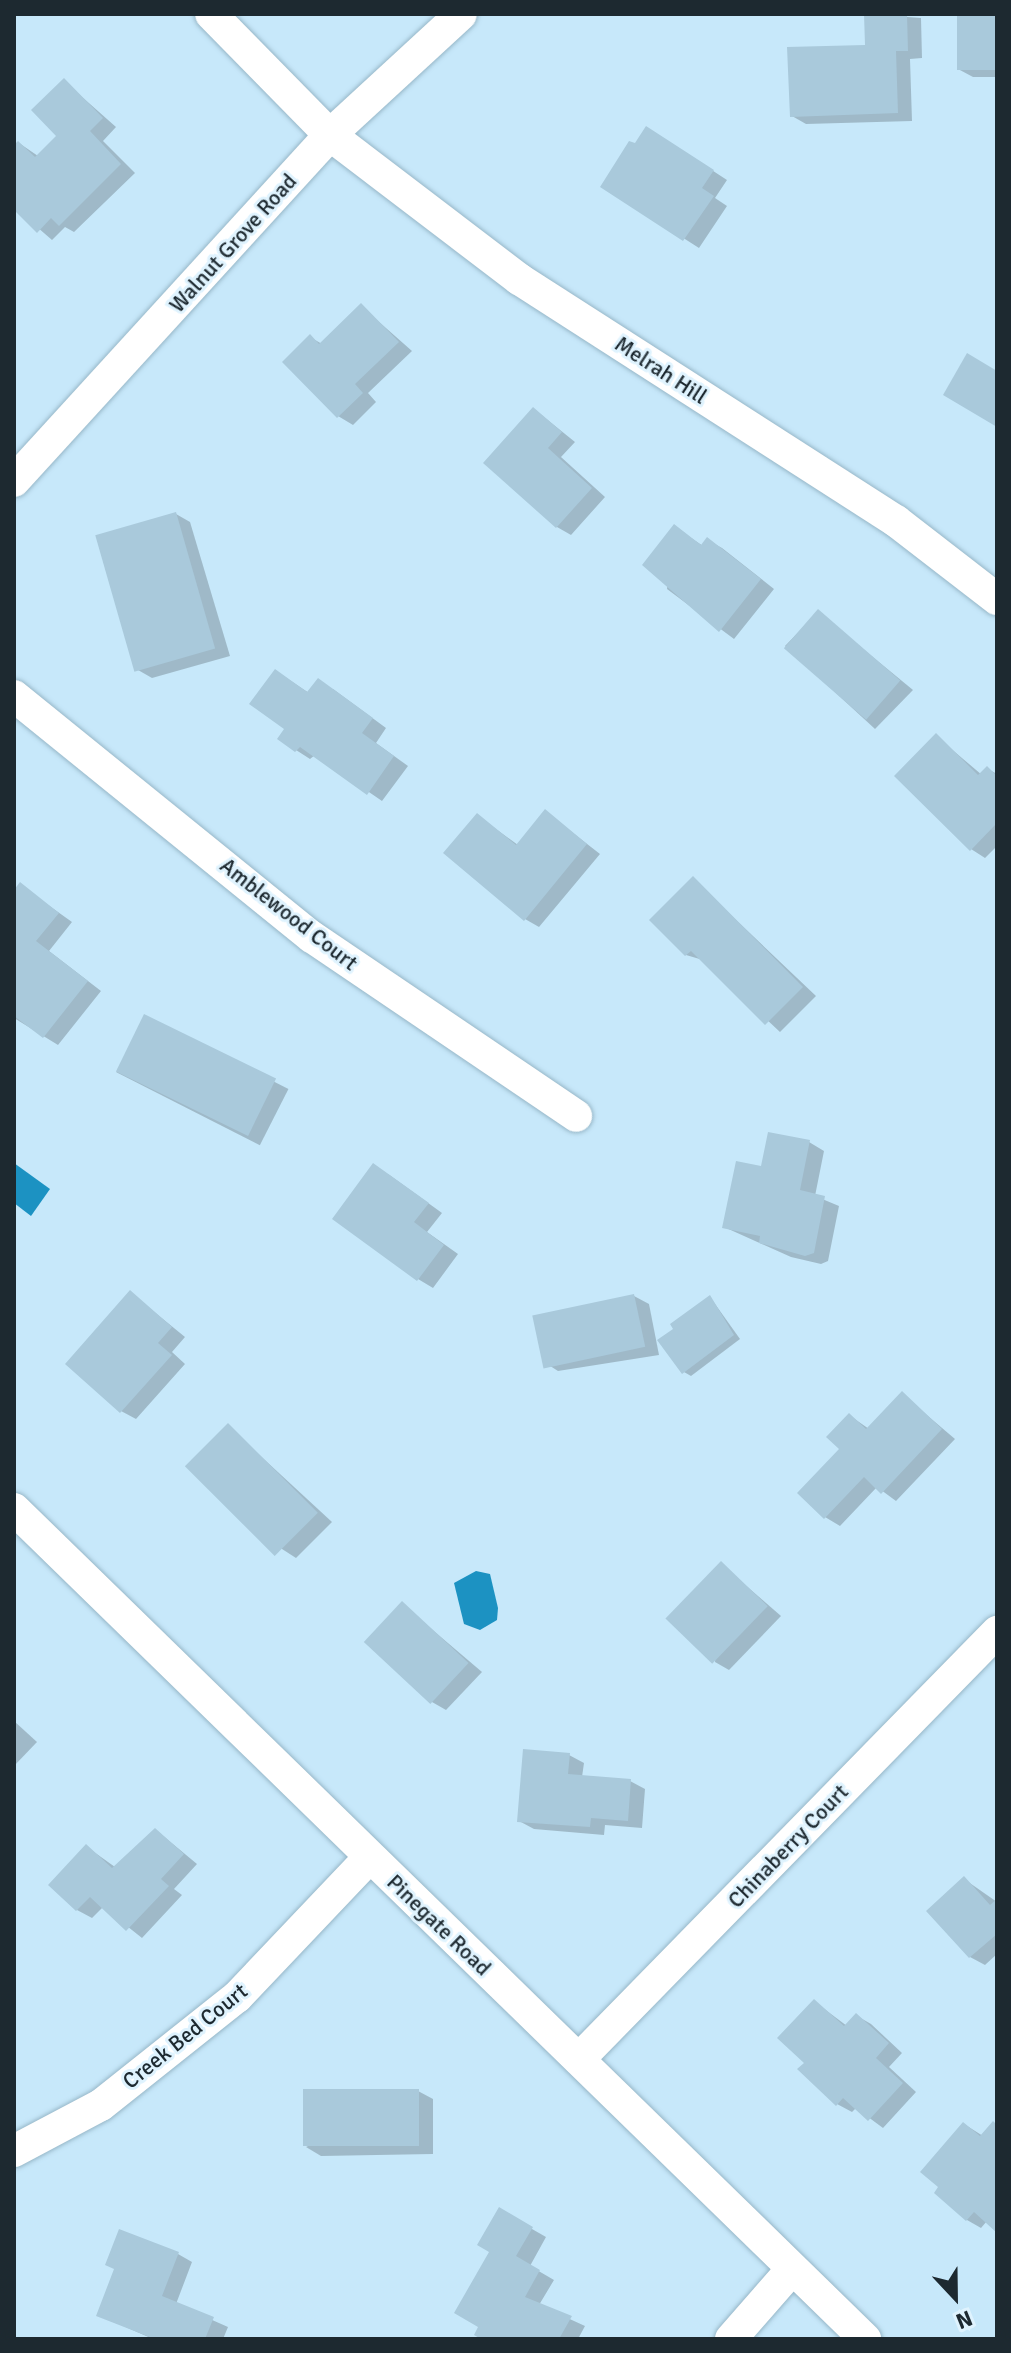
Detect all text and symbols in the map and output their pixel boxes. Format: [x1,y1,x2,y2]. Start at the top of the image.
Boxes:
street label: Walnut Grove Road [164,168,302,318]
street label: Melrah Hill [610,330,712,410]
street label: Amblewood Court [215,852,363,976]
street label: Chinaberry Court [722,1779,854,1913]
street label: Pinegate Road [381,1869,497,1981]
street label: Creek Bed Court [117,1978,253,2094]
north arrow [915,2257,995,2337]
text: N [952,2304,976,2335]

